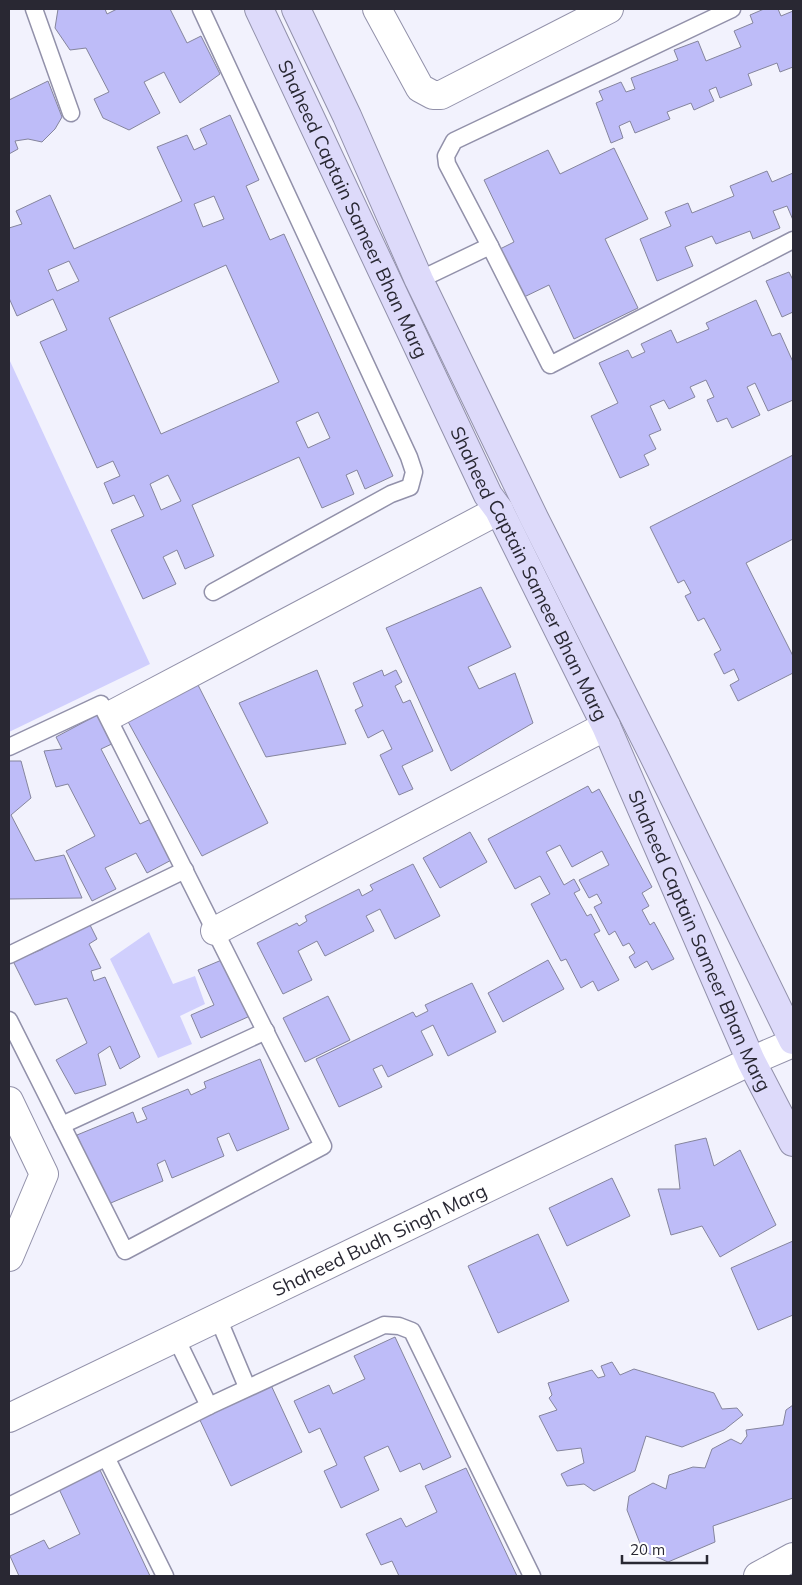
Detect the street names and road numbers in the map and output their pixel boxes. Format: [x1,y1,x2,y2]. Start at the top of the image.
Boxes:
street label: Shaheed Captain Sameer Bhan Marg [273,56,434,362]
street label: Shaheed Captain Sameer Bhan Marg [445,422,613,725]
street label: Shaheed Captain Sameer Bhan Marg [623,786,777,1095]
street label: Shaheed Budh Singh Marg [268,1178,490,1302]

